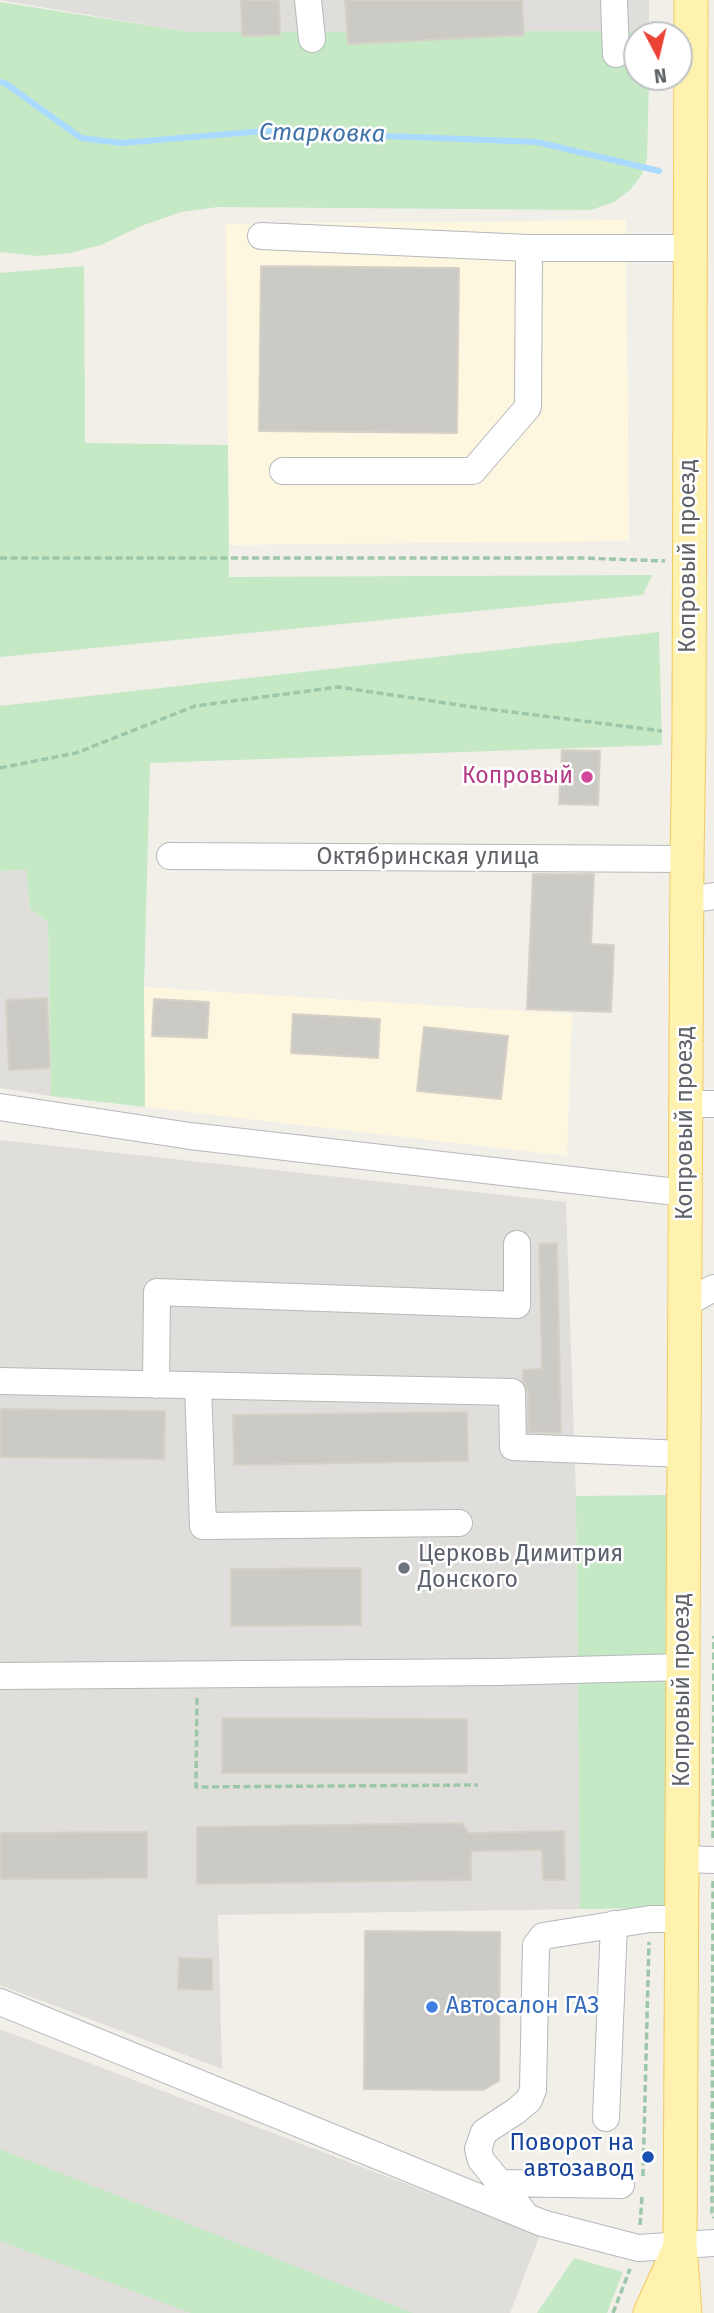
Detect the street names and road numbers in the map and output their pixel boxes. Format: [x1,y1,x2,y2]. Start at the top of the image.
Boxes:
street label: Копровый проезд [675,459,703,653]
street label: Октябринская улица [317,844,539,872]
street label: Копровый проезд [672,1026,700,1220]
street label: Копровый проезд [669,1593,697,1787]

